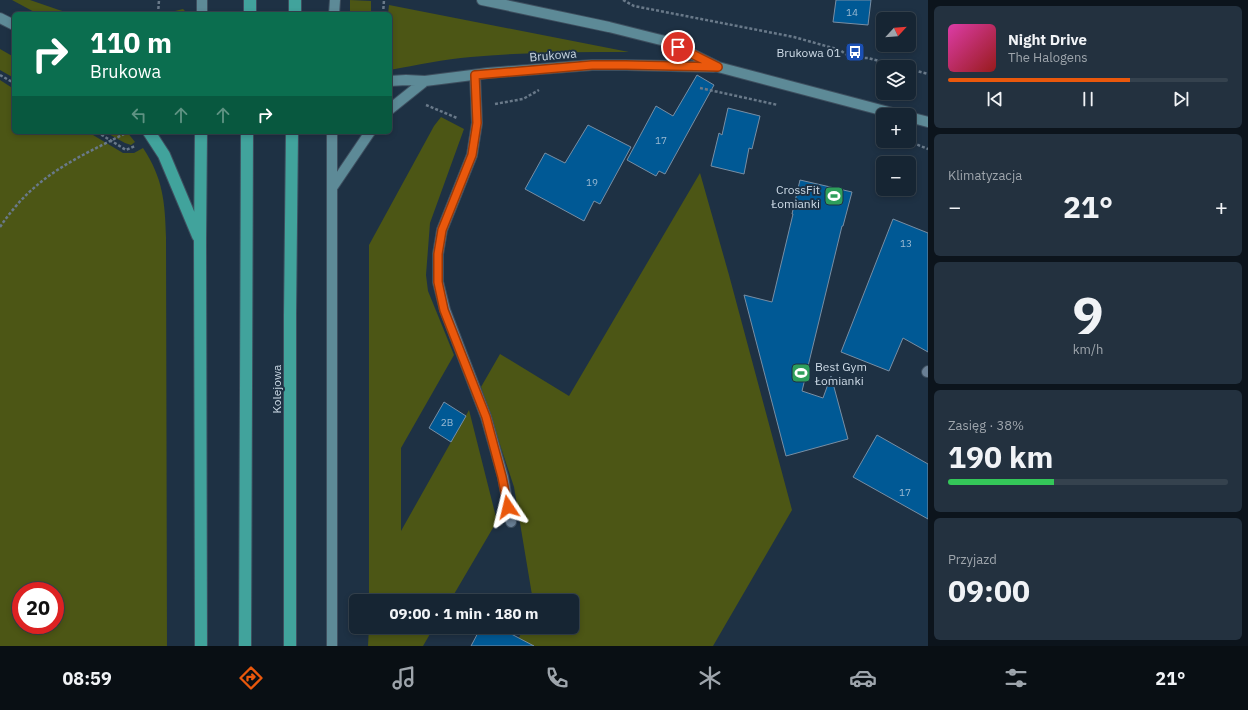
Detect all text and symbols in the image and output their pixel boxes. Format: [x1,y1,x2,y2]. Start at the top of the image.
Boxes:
house number: 14 [846,6,858,19]
north arrow [876,12,916,52]
map controls [876,12,916,196]
text: 110 m [90,24,172,61]
icon: right [24,28,76,80]
pin [661,30,695,64]
text: Night Drive [1008,30,1087,49]
icon: arrive [667,36,689,58]
bus stop icon: Brukowa 01 [844,41,866,63]
street label: Brukowa [529,45,578,65]
place label: Brukowa 01 [776,45,841,60]
text: The Halogens [1008,49,1088,66]
text: Brukowa [90,60,161,83]
button: layers [876,60,916,100]
icon: previous [984,88,1006,110]
icon: pause [1077,88,1099,110]
icon: next [1170,88,1192,110]
icon: left [128,104,150,126]
icon: ahead [170,104,192,126]
icon: ahead [212,104,234,126]
icon: right [254,104,276,126]
button: + [876,108,916,148]
house number: 17 [655,134,667,147]
button: − [876,156,916,196]
text: Klimatyzacja [948,167,1022,184]
house number: 19 [586,176,598,189]
place label: CrossFit Łomianki [770,182,820,211]
sports icon: CrossFit Łomianki [823,185,845,207]
text: 21° [1063,187,1113,226]
text: − [948,192,961,221]
text: + [1215,192,1228,221]
house number: 13 [900,237,912,250]
text: 9 [1072,281,1104,348]
text: km/h [1073,341,1103,358]
place label: Best Gym Łomianki [814,359,867,388]
sports icon: Best Gym Łomianki [790,362,812,384]
street label: Kolejowa [269,364,284,414]
house number: 2B [441,416,453,429]
text: Zasięg · 38% [948,417,1024,434]
text: 190 km [948,437,1053,476]
position arrow [487,486,529,528]
house number: 17 [899,486,911,499]
text: Przyjazd [948,551,997,568]
text: 09:00 [948,571,1030,610]
speed limit sign: 20 [12,582,64,634]
text: 09:00 · 1 min · 180 m [390,604,538,623]
icon: directions [237,664,265,692]
icon: music [390,664,418,692]
icon: phone [543,664,571,692]
icon: climate [696,664,724,692]
icon: car [849,664,877,692]
icon: filters [1002,664,1030,692]
text: 08:59 [63,667,112,690]
text: 21° [1155,667,1185,690]

